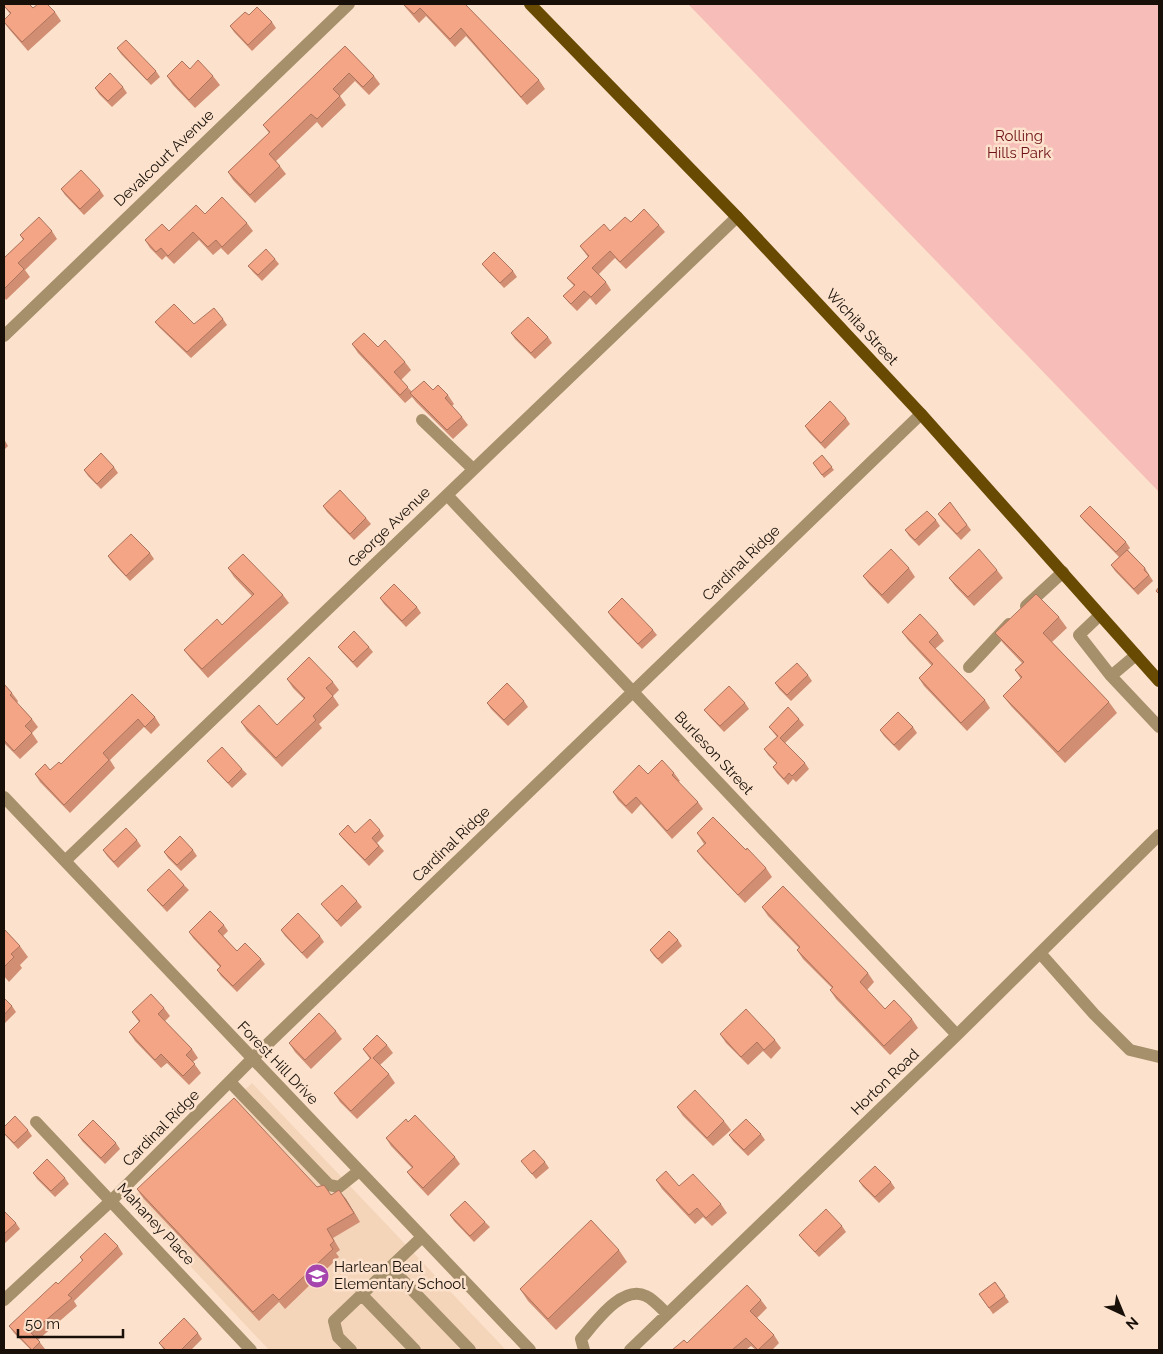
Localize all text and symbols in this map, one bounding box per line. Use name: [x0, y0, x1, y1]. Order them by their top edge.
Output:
street label: Devalcourt Avenue: [110, 106, 218, 210]
park label: Rolling Hills Park: [987, 127, 1051, 162]
street label: Wichita Street: [822, 285, 902, 369]
street label: George Avenue: [344, 483, 434, 571]
street label: Cardinal Ridge: [698, 521, 784, 605]
street label: Burleson Street: [671, 708, 757, 798]
street label: Cardinal Ridge: [408, 802, 494, 886]
street label: Forest Hill Drive: [234, 1018, 322, 1109]
street label: Horton Road: [847, 1045, 923, 1119]
street label: Cardinal Ridge: [119, 1086, 203, 1170]
street label: Mahaney Place: [113, 1179, 199, 1269]
place label: Harlean Beal Elementary School: [334, 1258, 466, 1293]
school or university icon: Harlean Beal Elementary School: [304, 1263, 330, 1289]
north arrow: [1098, 1289, 1148, 1339]
scale bar: [18, 1306, 122, 1338]
text: N: [1123, 1314, 1141, 1333]
text: 50 m: [25, 1315, 60, 1333]

